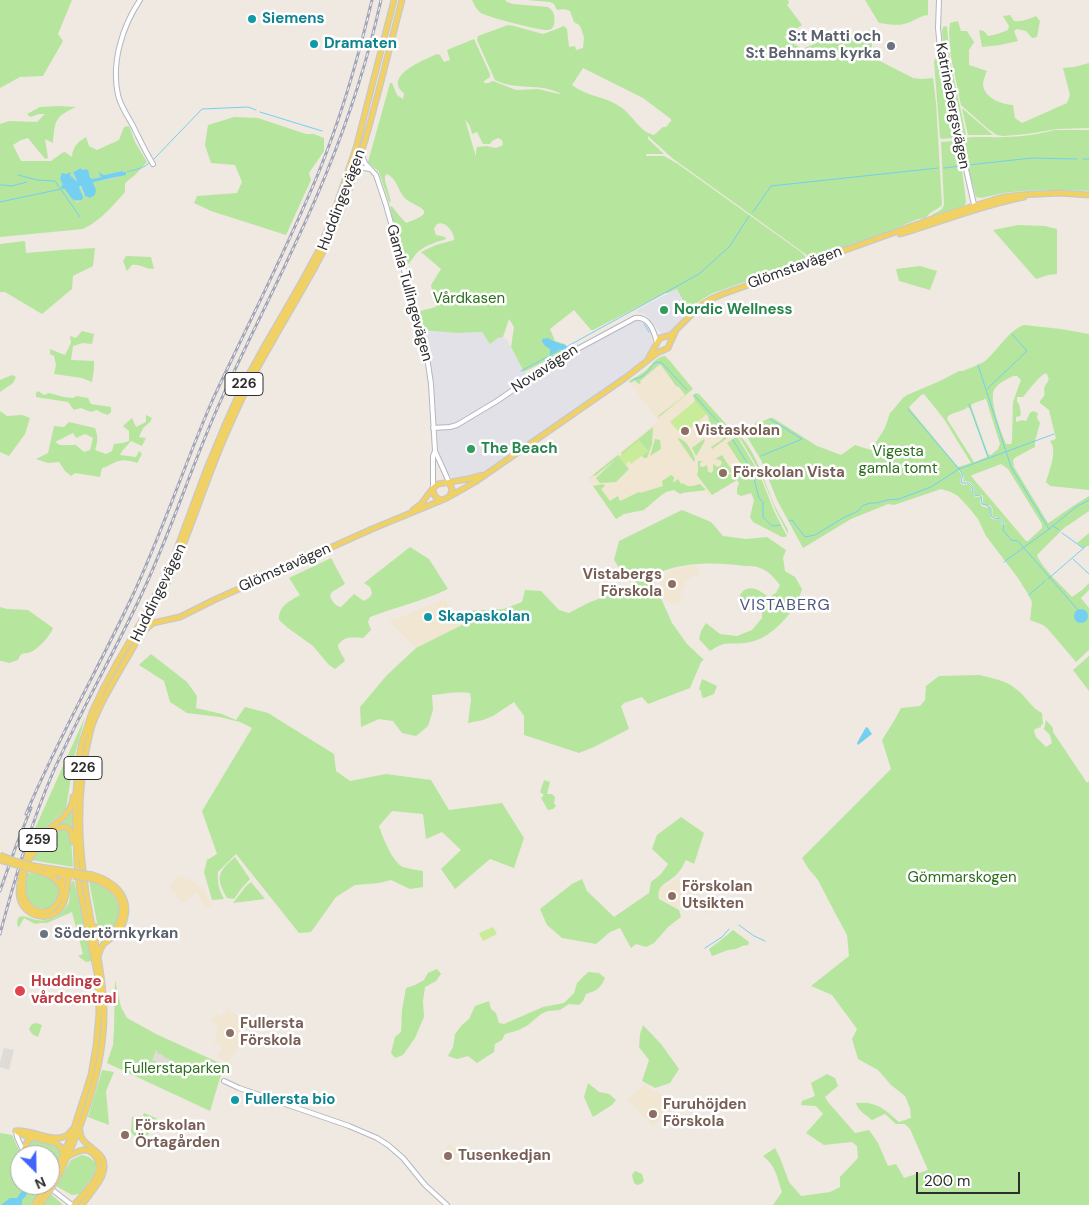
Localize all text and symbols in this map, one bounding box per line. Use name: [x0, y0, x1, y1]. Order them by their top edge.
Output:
place label: Siemens: [262, 10, 325, 28]
marker: Siemens: [246, 13, 258, 25]
place label: S:t Matti och S:t Behnams kyrka: [746, 28, 881, 63]
place label: Dramaten: [324, 35, 397, 53]
marker: Dramaten: [308, 38, 320, 50]
marker: S:t Matti och S:t Behnams kyrka: [885, 40, 897, 52]
street label: Katrinebergsvägen: [931, 41, 973, 171]
street label: Huddingevägen: [314, 147, 370, 253]
street label: Gamla Tullingevägen: [382, 223, 436, 363]
street label: Glömstavägen: [745, 243, 845, 293]
park label: Vårdkasen: [433, 290, 505, 308]
place label: Nordic Wellness: [674, 301, 792, 319]
marker: Nordic Wellness: [658, 304, 670, 316]
street label: Novavägen: [509, 341, 581, 397]
road number: 226: [225, 372, 263, 396]
place label: Vistaskolan: [695, 422, 780, 440]
marker: Vistaskolan: [679, 425, 691, 437]
place label: The Beach: [481, 440, 558, 458]
marker: The Beach: [465, 443, 477, 455]
park label: Vigesta gamla tomt: [858, 443, 938, 478]
place label: Förskolan Vista: [733, 464, 845, 482]
marker: Förskolan Vista: [717, 467, 729, 479]
street label: Glömstavägen: [236, 540, 334, 596]
street label: Huddingevägen: [127, 541, 191, 645]
place label: Vistabergs Förskola: [583, 566, 662, 601]
marker: Vistabergs Förskola: [666, 578, 678, 590]
district label: VISTABERG: [738, 596, 832, 616]
place label: Skapaskolan: [438, 608, 530, 626]
marker: Skapaskolan: [422, 611, 434, 623]
road number: 226: [64, 756, 102, 780]
road number: 259: [19, 828, 57, 852]
park label: Gömmarskogen: [907, 869, 1017, 887]
place label: Förskolan Utsikten: [682, 878, 752, 913]
marker: Förskolan Utsikten: [666, 890, 678, 902]
place label: Södertörnkyrkan: [54, 925, 178, 943]
marker: Södertörnkyrkan: [38, 928, 50, 940]
place label: Huddinge vårdcentral: [31, 973, 116, 1008]
marker: Huddinge vårdcentral: [13, 984, 27, 998]
place label: Fullersta Förskola: [240, 1015, 304, 1050]
marker: Fullersta Förskola: [224, 1027, 236, 1039]
park label: Fullerstaparken: [124, 1060, 230, 1078]
place label: Fullersta bio: [245, 1091, 335, 1109]
marker: Fullersta bio: [229, 1094, 241, 1106]
place label: Furuhöjden Förskola: [663, 1096, 747, 1131]
marker: Furuhöjden Förskola: [647, 1108, 659, 1120]
place label: Förskolan Örtagården: [135, 1117, 220, 1152]
marker: Förskolan Örtagården: [119, 1129, 131, 1141]
north arrow: [10, 1145, 60, 1195]
place label: Tusenkedjan: [458, 1147, 551, 1165]
marker: Tusenkedjan: [442, 1150, 454, 1162]
scale bar: [919, 1162, 1023, 1194]
text: 200 m: [924, 1171, 970, 1191]
text: N: [32, 1173, 49, 1193]

